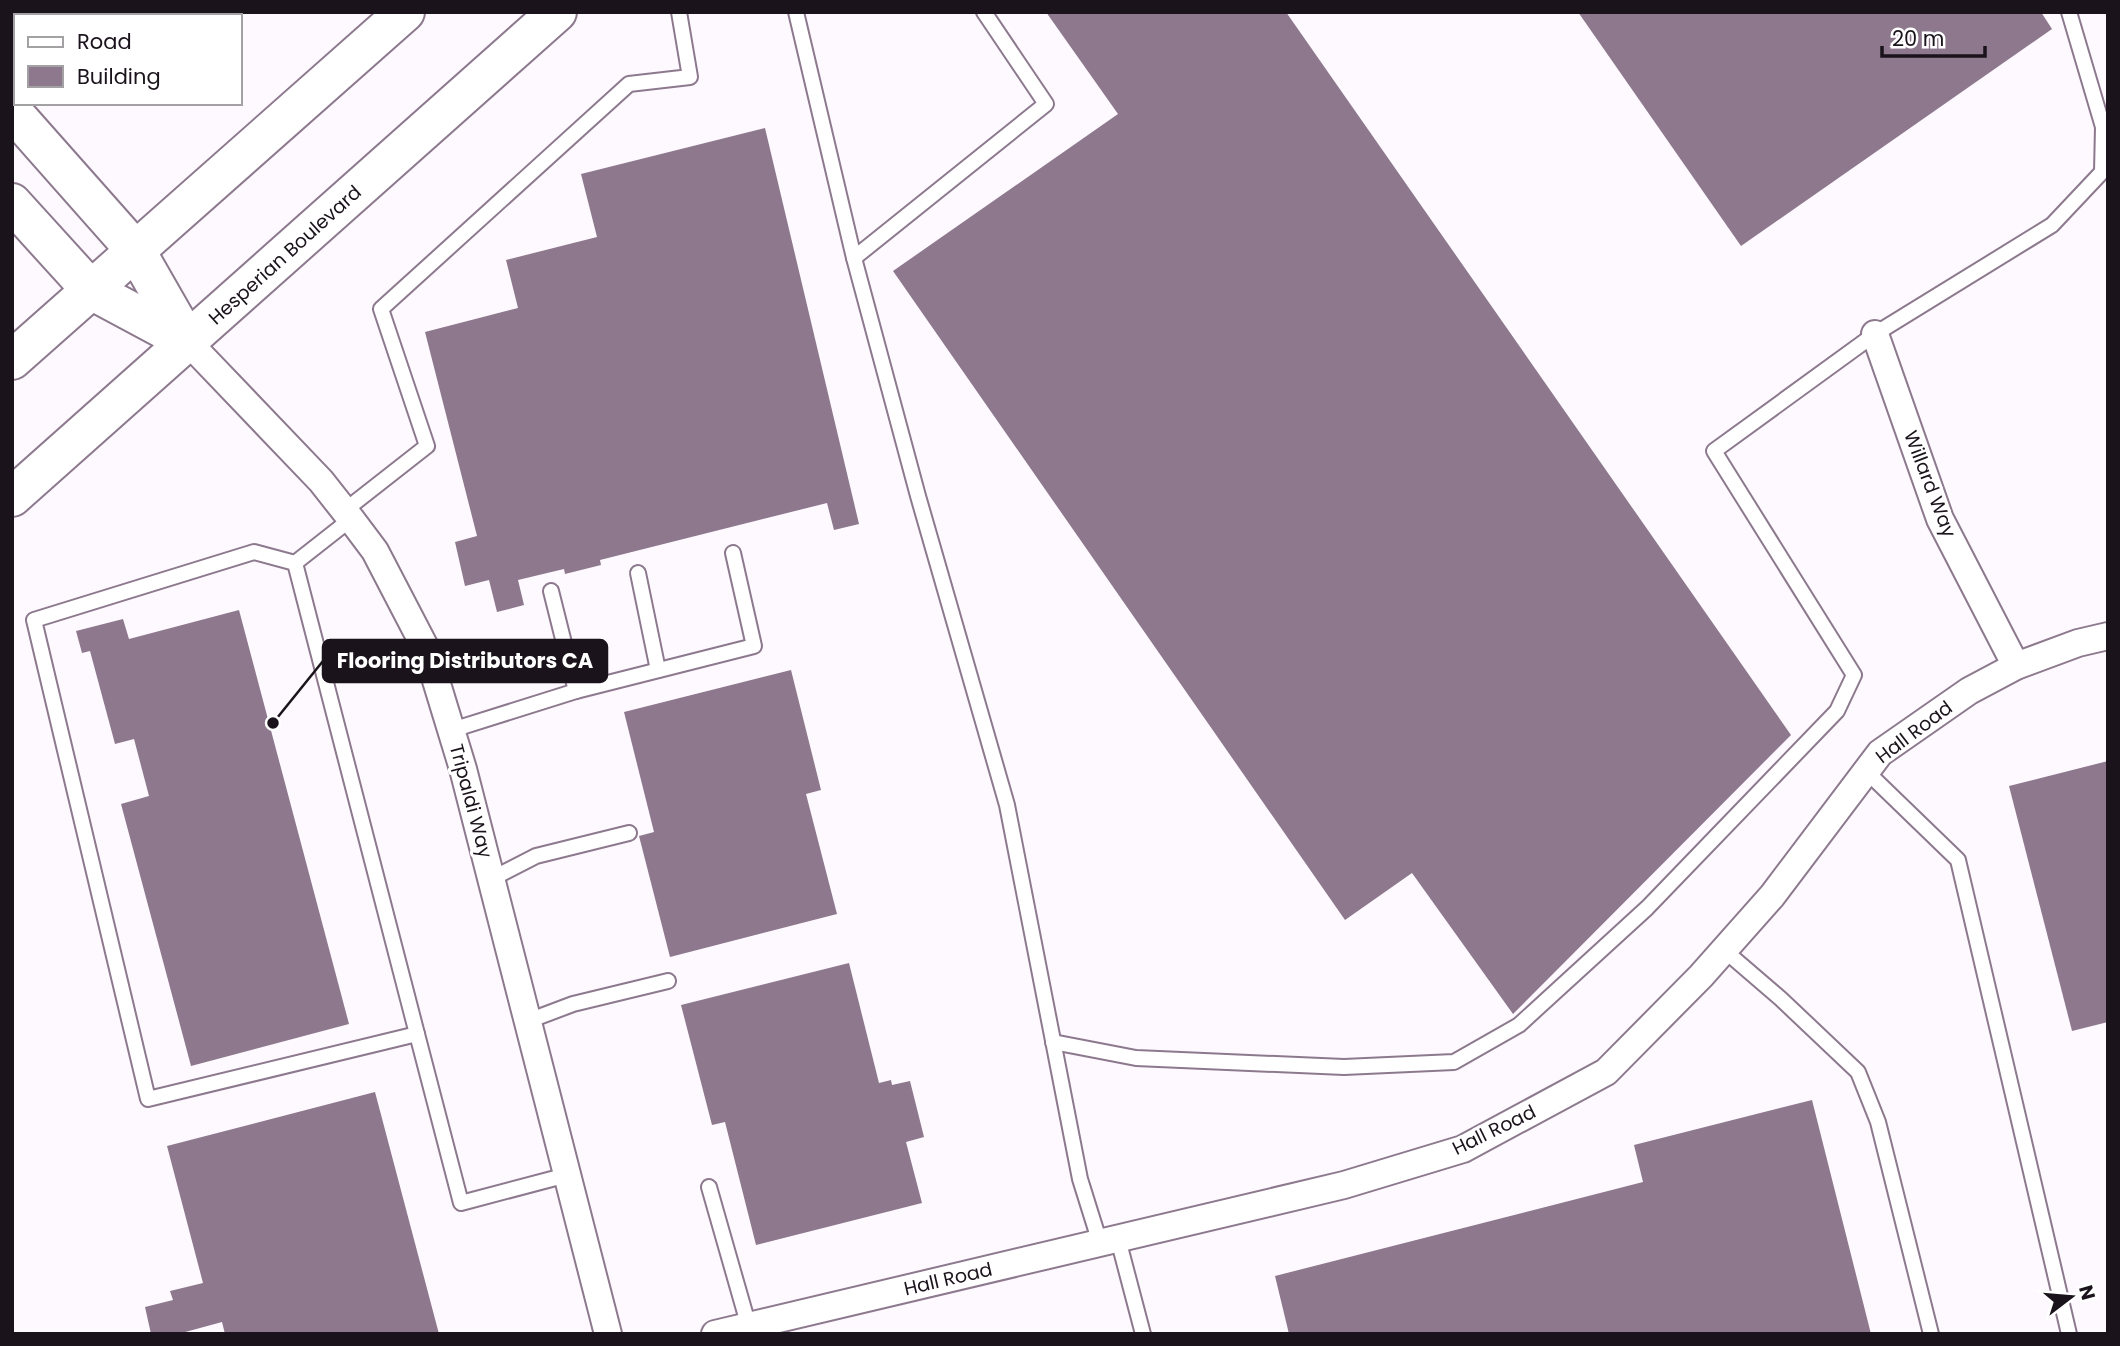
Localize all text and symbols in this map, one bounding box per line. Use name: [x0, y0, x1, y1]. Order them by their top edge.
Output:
legend: [14, 14, 242, 105]
scale bar: [1882, 14, 1985, 58]
text: 20 m: [1892, 24, 1945, 53]
text: Road: [77, 27, 132, 56]
text: Building: [77, 62, 161, 91]
street label: Hesperian Boulevard: [203, 179, 367, 331]
street label: Willard Way: [1897, 427, 1963, 542]
callout: Flooring Distributors CA: [323, 640, 607, 682]
text: Flooring Distributors CA: [337, 646, 594, 675]
street label: Hall Road: [1870, 694, 1958, 770]
street label: Tripaldi Way: [443, 741, 499, 861]
street label: Hall Road: [1448, 1098, 1540, 1162]
street label: Hall Road: [901, 1256, 995, 1302]
north arrow: [2036, 1262, 2106, 1332]
text: N: [2072, 1282, 2102, 1303]

